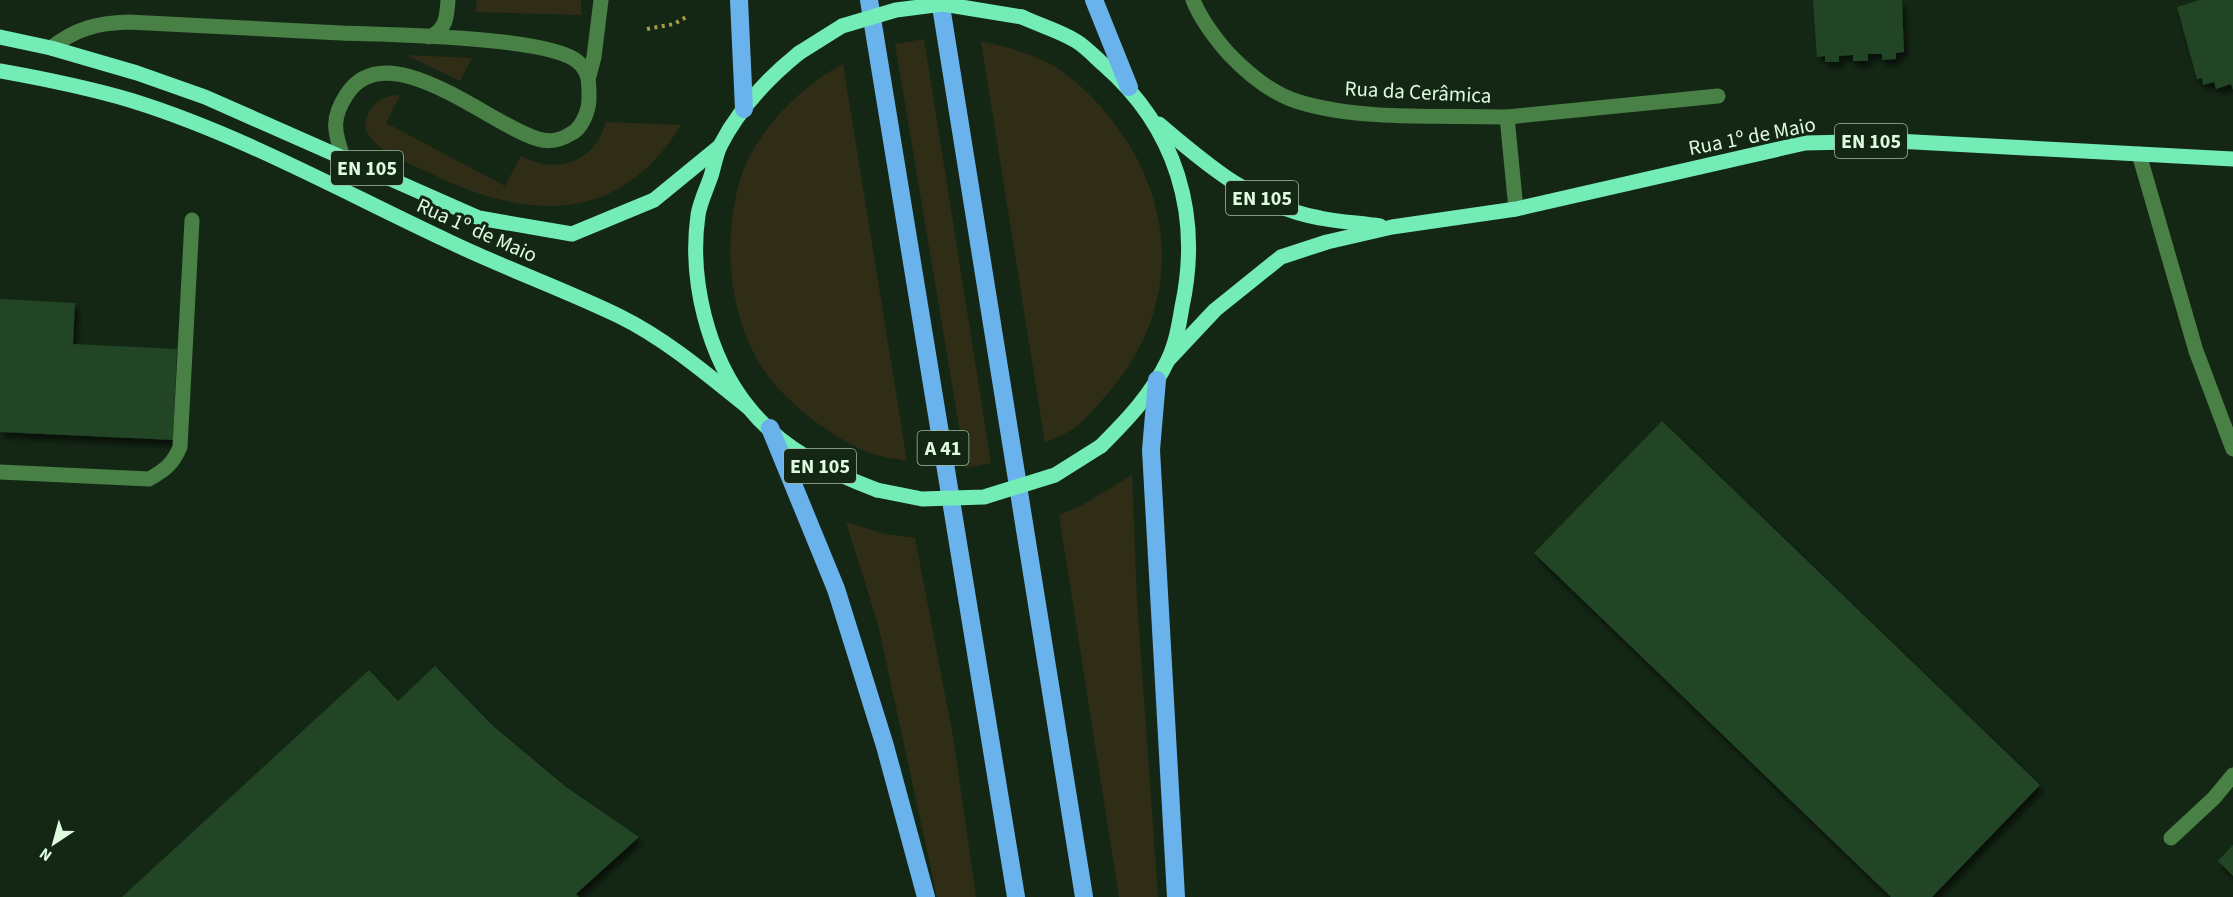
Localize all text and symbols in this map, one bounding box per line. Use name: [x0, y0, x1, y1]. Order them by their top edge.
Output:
street label: Rua da Cerâmica: [1344, 73, 1492, 111]
street label: Rua 1º de Maio: [1686, 109, 1818, 163]
road number: EN 105: [1835, 124, 1907, 158]
road number: EN 105: [331, 151, 403, 185]
road number: EN 105: [1226, 181, 1298, 215]
street label: Rua 1º de Maio: [412, 190, 542, 270]
road number: A 41: [918, 431, 968, 465]
road number: EN 105: [784, 449, 856, 483]
north arrow: [24, 813, 84, 873]
text: N: [35, 842, 57, 866]

